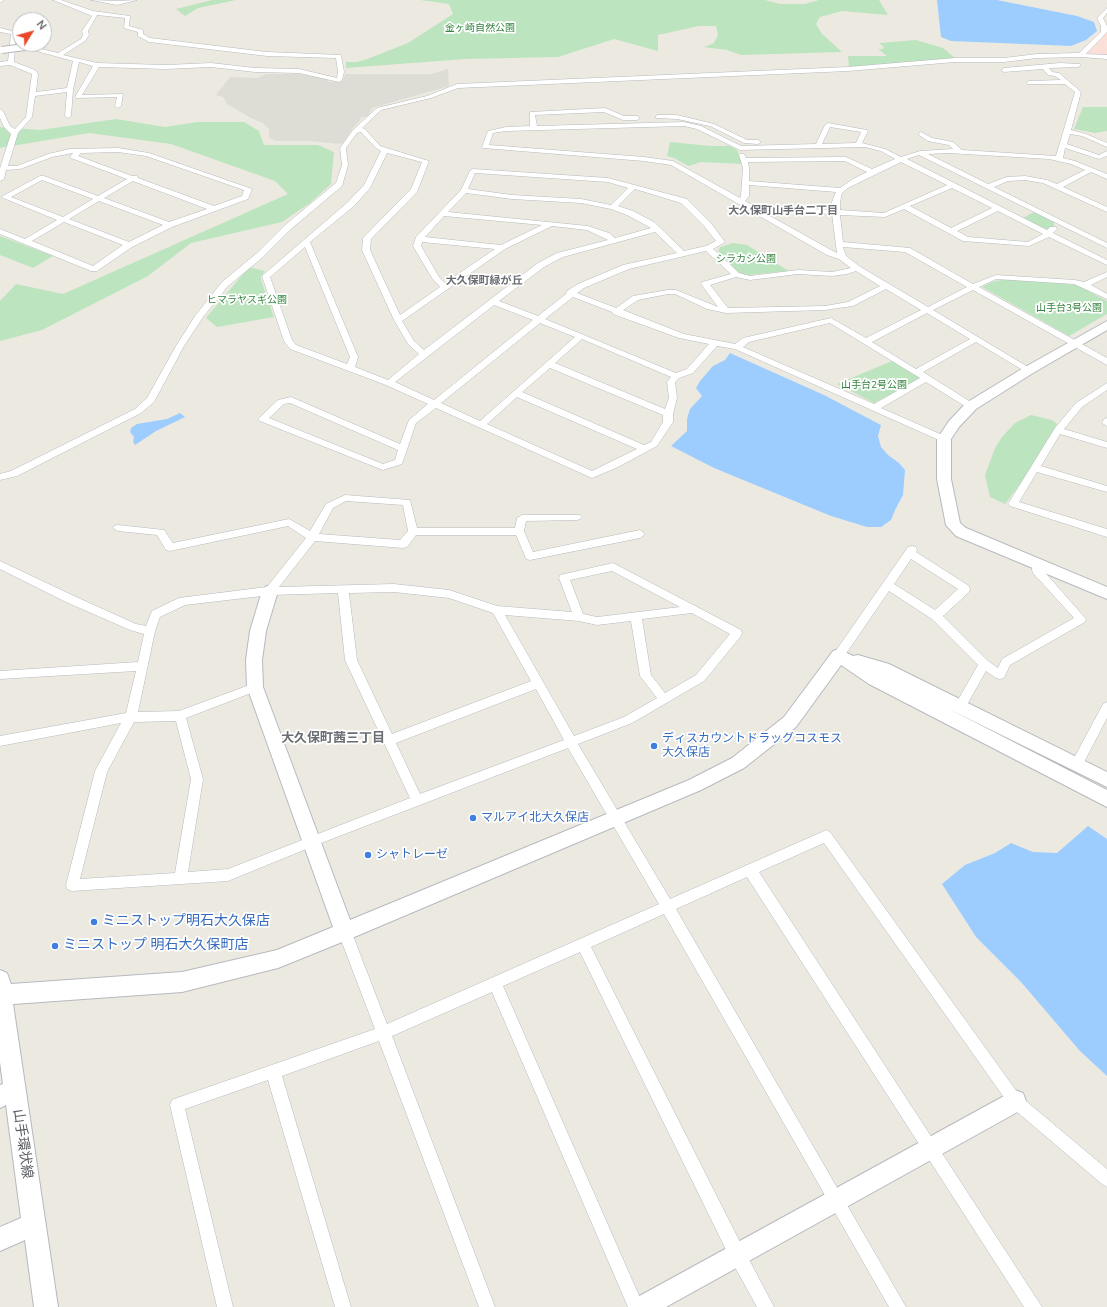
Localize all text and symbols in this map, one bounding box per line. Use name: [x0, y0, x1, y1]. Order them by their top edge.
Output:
north arrow: [12, 12, 52, 52]
text: N: [33, 17, 50, 33]
park label: 金ヶ崎自然公園: [445, 23, 515, 35]
district label: 大久保町山手台二丁目: [728, 204, 838, 218]
park label: シラカシ公園: [716, 254, 776, 266]
district label: 大久保町緑が丘: [446, 274, 522, 288]
park label: ヒマラヤスギ公園: [207, 295, 287, 307]
park label: 山手台3号公園: [1036, 303, 1102, 315]
park label: 山手台2号公園: [841, 380, 907, 392]
district label: 大久保町茜三丁目: [281, 731, 385, 747]
place label: ディスカウントドラッグコスモス 大久保店: [662, 732, 842, 760]
marker: ディスカウントドラッグコスモス 大久保店: [649, 741, 659, 751]
place label: マルアイ北大久保店: [481, 811, 589, 825]
marker: マルアイ北大久保店: [468, 813, 478, 823]
place label: シャトレーゼ: [376, 848, 448, 862]
marker: シャトレーゼ: [363, 850, 373, 860]
place label: ミニストップ明石大久保店: [102, 914, 270, 930]
marker: ミニストップ明石大久保店: [89, 917, 99, 927]
place label: ミニストップ 明石大久保町店: [63, 938, 249, 954]
marker: ミニストップ 明石大久保町店: [50, 941, 60, 951]
street label: 山手環状線: [9, 1108, 35, 1180]

